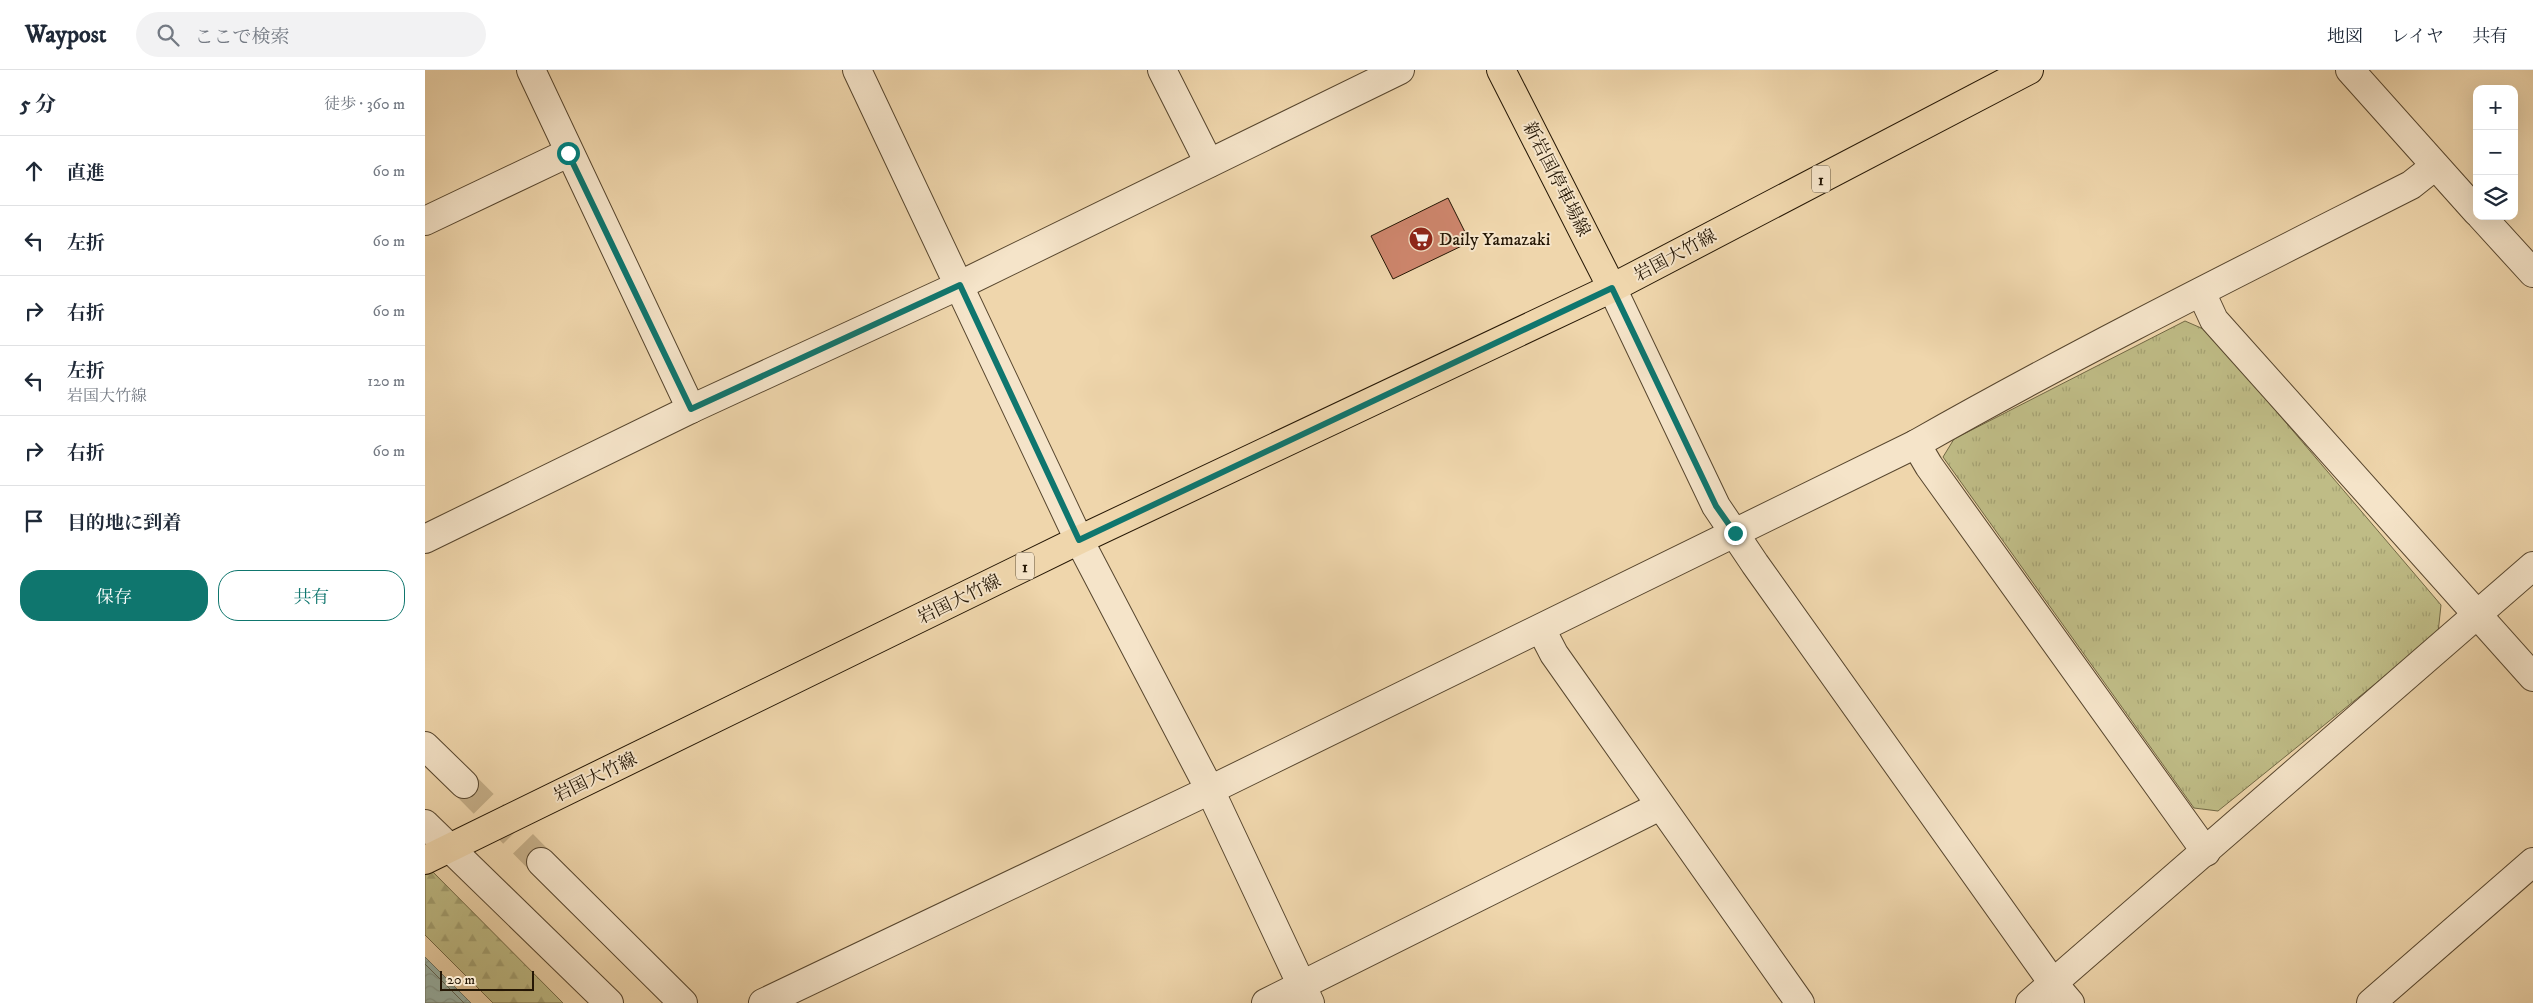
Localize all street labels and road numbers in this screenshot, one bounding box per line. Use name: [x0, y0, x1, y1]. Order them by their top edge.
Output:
street label: 新岩国停車場線: [1518, 118, 1595, 241]
road number: 1: [1812, 166, 1830, 192]
street label: 岩国大竹線: [1631, 225, 1720, 287]
road number: 1: [1016, 552, 1034, 580]
street label: 岩国大竹線: [914, 570, 1005, 630]
street label: 岩国大竹線: [550, 748, 641, 808]

